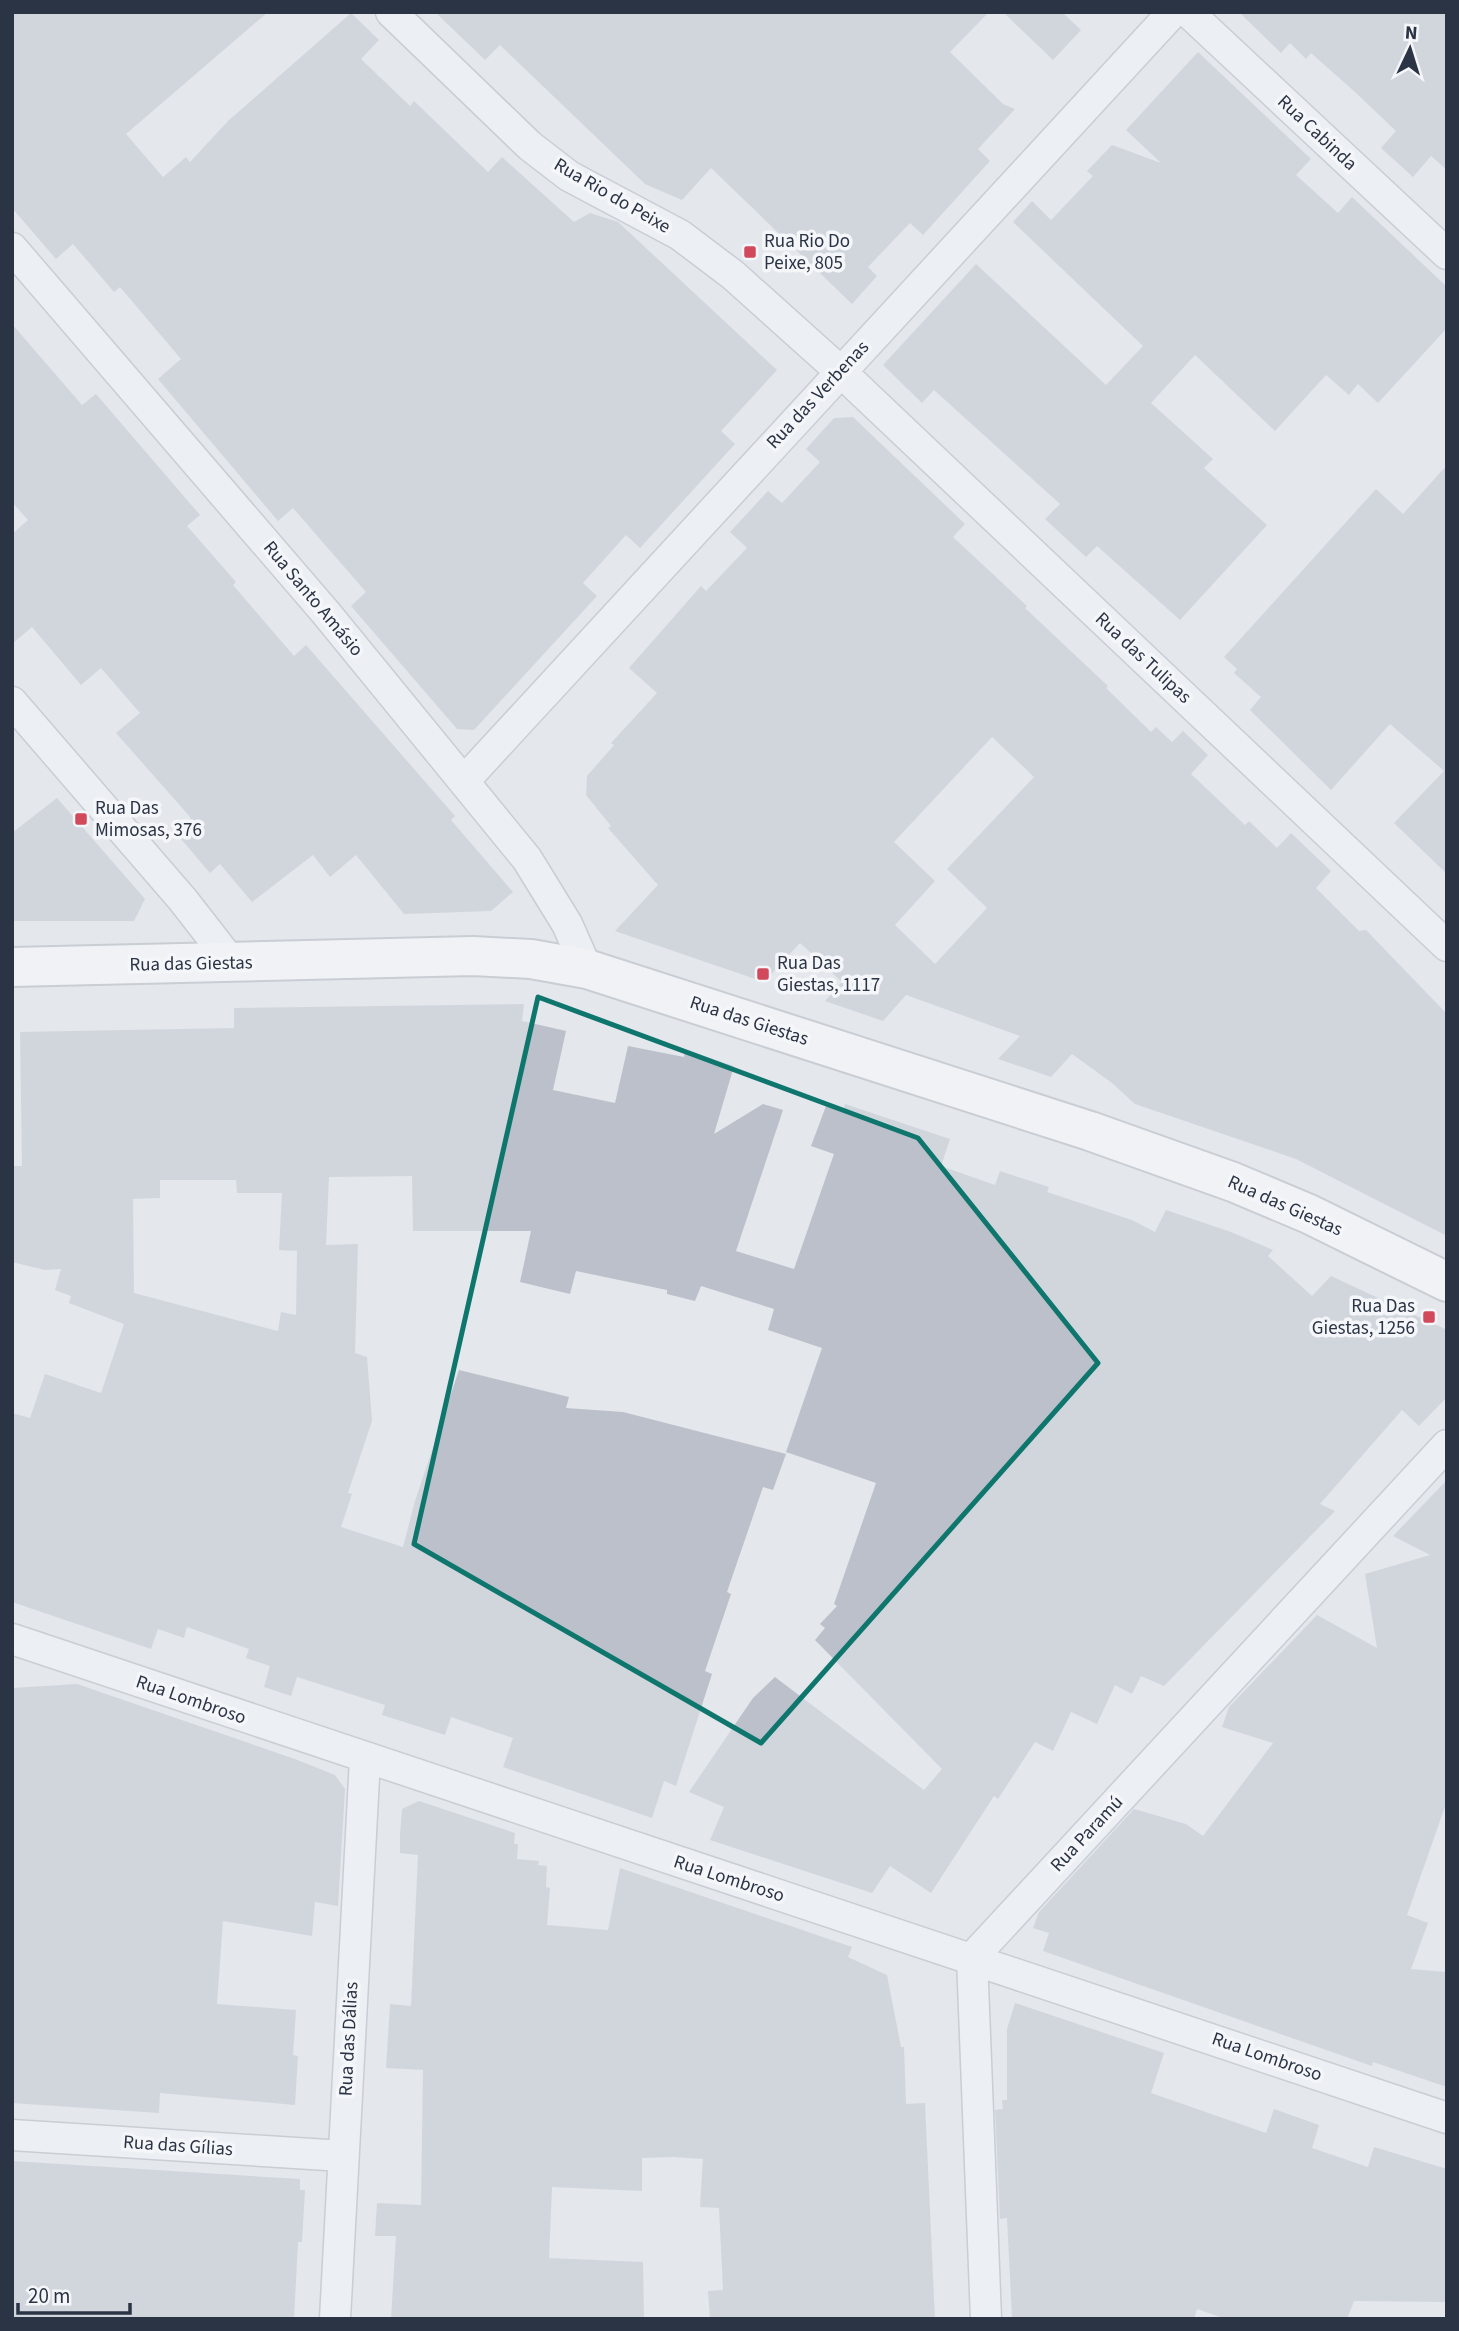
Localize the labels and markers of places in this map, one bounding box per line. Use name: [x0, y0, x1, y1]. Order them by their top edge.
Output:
place label: Rua Rio Do Peixe, 805: [764, 228, 850, 277]
marker: Rua Rio Do Peixe, 805: [742, 244, 758, 260]
place label: Rua Das Mimosas, 376: [95, 795, 202, 844]
marker: Rua Das Mimosas, 376: [73, 811, 89, 827]
place label: Rua Das Giestas, 1117: [777, 950, 880, 999]
marker: Rua Das Giestas, 1117: [755, 966, 771, 982]
place label: Rua Das Giestas, 1256: [1312, 1293, 1415, 1342]
marker: Rua Das Giestas, 1256: [1421, 1309, 1437, 1325]

